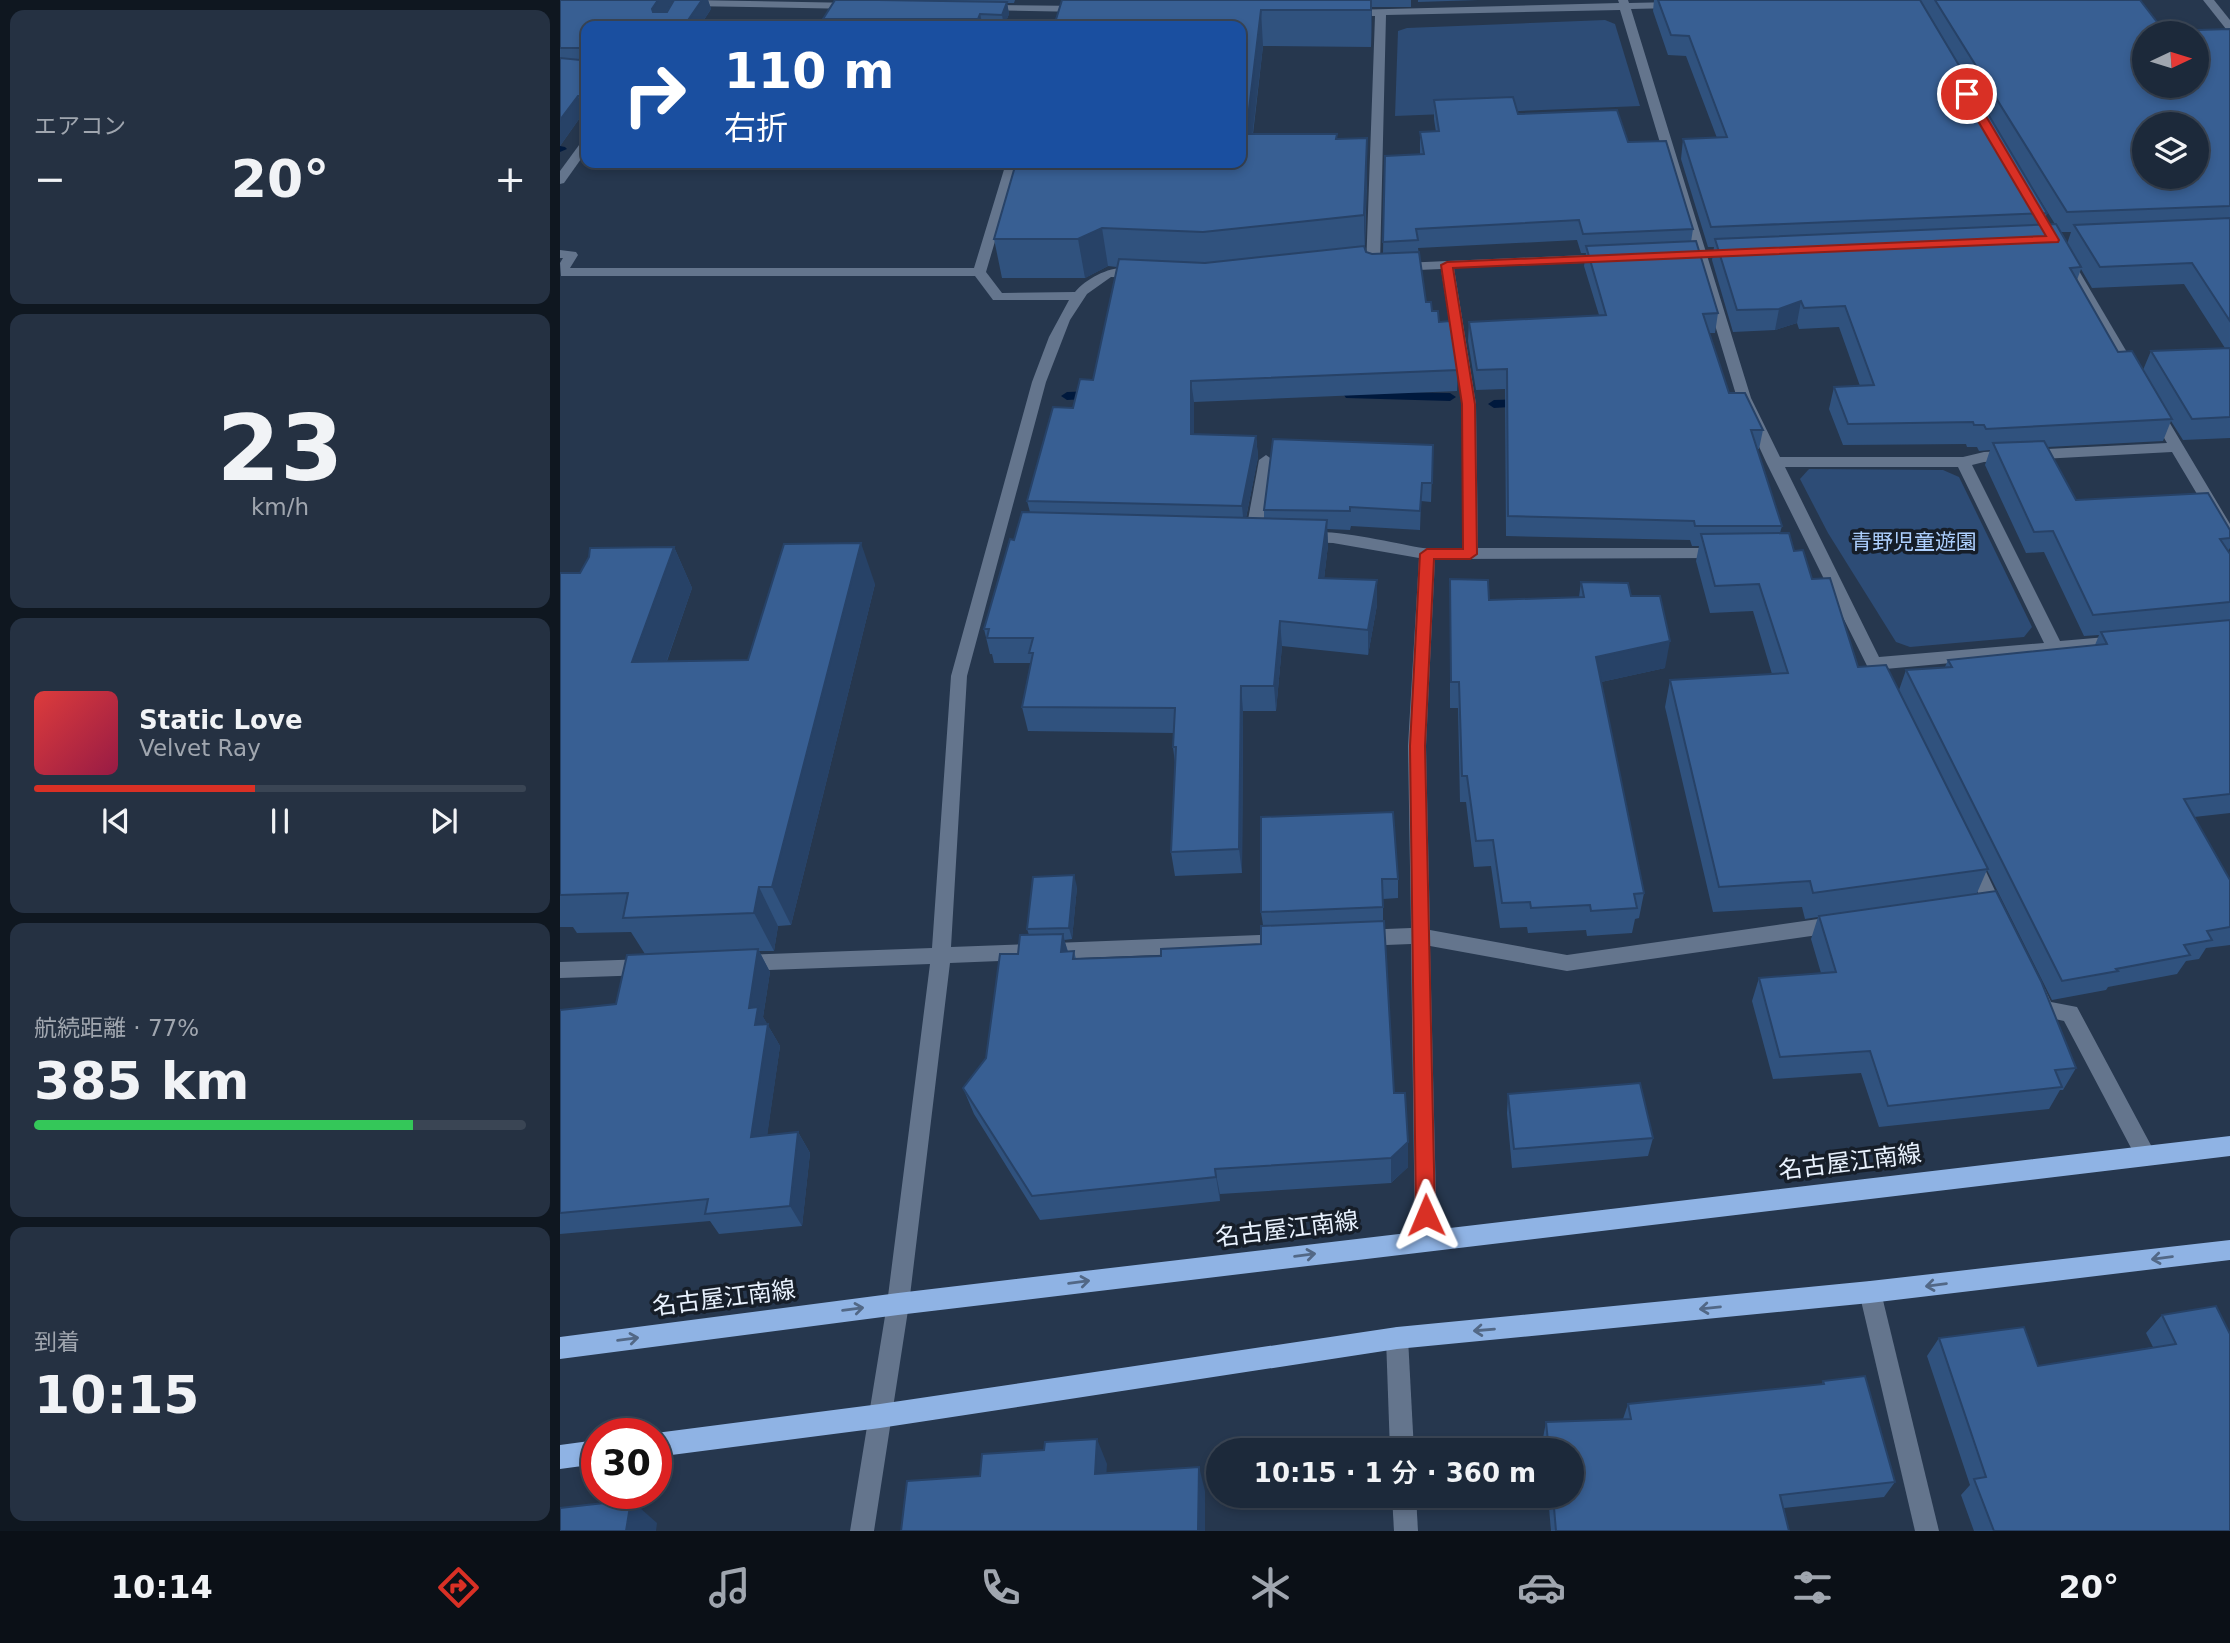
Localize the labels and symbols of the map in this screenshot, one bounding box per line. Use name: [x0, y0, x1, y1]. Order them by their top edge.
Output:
north arrow: [2132, 21, 2208, 98]
pin: [1937, 64, 1997, 124]
park label: 青野児童遊園: [1851, 530, 1977, 554]
street label: 名古屋江南線: [1777, 1139, 1923, 1185]
position arrow: [1389, 1178, 1463, 1252]
street label: 名古屋江南線: [1214, 1206, 1360, 1252]
one-way arrow: [1293, 1249, 1316, 1262]
one-way arrow: [2151, 1252, 2174, 1265]
street label: 名古屋江南線: [651, 1275, 797, 1321]
one-way arrow: [1067, 1276, 1090, 1289]
one-way arrow: [1925, 1278, 1948, 1291]
one-way arrow: [1699, 1302, 1722, 1315]
one-way arrow: [841, 1303, 864, 1316]
one-way arrow: [1473, 1324, 1495, 1337]
one-way arrow: [616, 1333, 639, 1346]
speed limit sign: 30: [581, 1418, 672, 1509]

